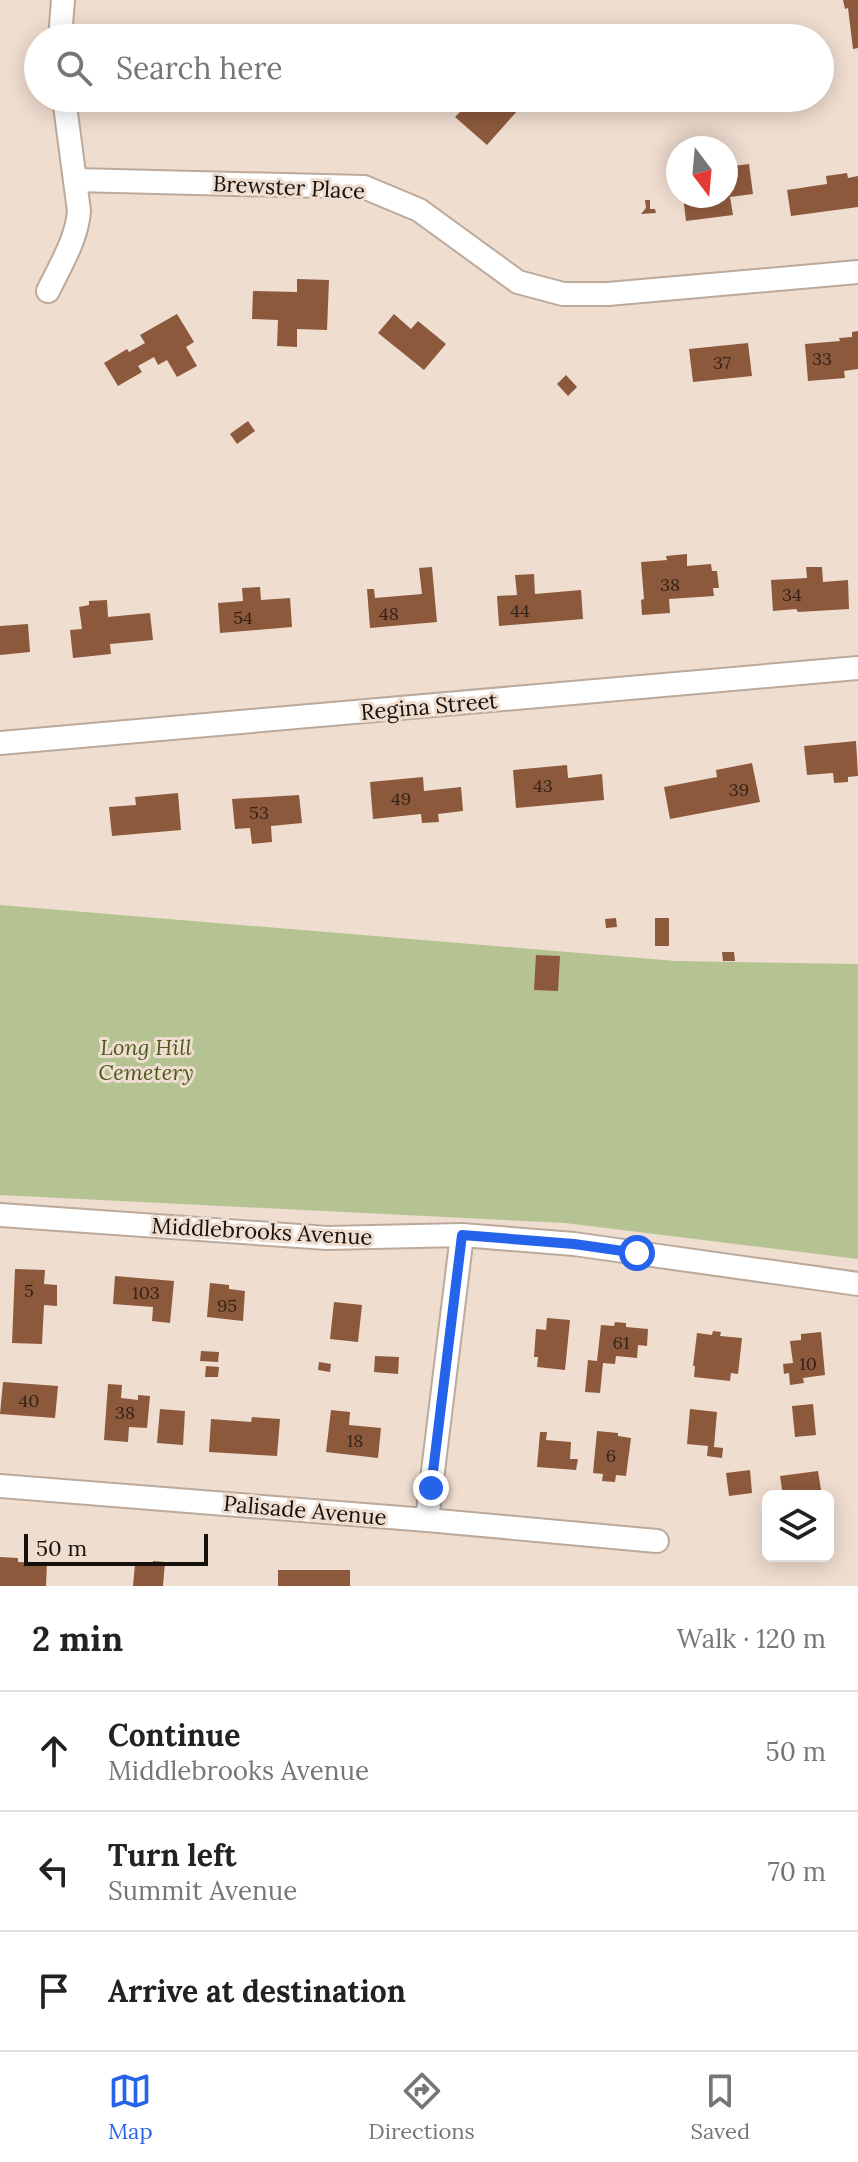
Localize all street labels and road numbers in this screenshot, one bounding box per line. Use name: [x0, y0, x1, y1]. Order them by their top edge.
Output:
street label: Brewster Place: [212, 169, 366, 205]
street label: Regina Street: [359, 686, 499, 726]
street label: Middlebrooks Avenue: [151, 1211, 373, 1251]
street label: Palisade Avenue: [222, 1489, 388, 1531]

